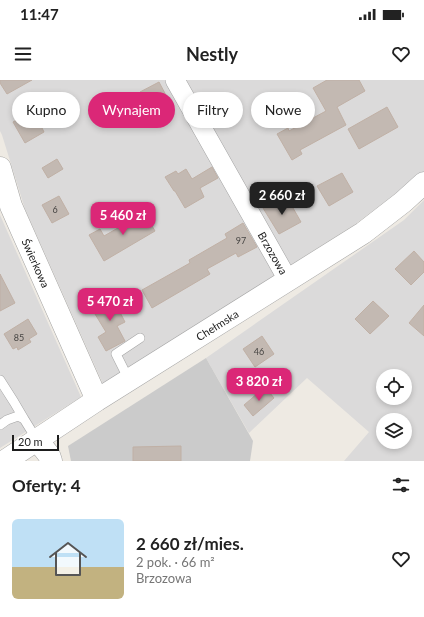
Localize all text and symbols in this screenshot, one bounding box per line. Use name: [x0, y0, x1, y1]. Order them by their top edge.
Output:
text: 11:47: [20, 5, 59, 23]
icon: menu: [12, 43, 34, 65]
text: Nestly: [186, 43, 238, 65]
icon: heart: [390, 43, 412, 65]
chip: Kupno: [12, 92, 80, 128]
chip: Wynajem: [88, 92, 175, 128]
chip: Filtry: [183, 92, 243, 128]
chip: Nowe: [251, 92, 315, 128]
pin: 2 660 zł: [241, 182, 323, 216]
text: 2 660 zł: [259, 187, 305, 203]
pin: 5 460 zł: [82, 202, 164, 236]
house number: 6: [52, 204, 58, 215]
text: 5 460 zł: [100, 207, 146, 223]
street label: Brzozowa: [256, 229, 290, 277]
house number: 97: [236, 235, 246, 246]
street label: Świerkowa: [19, 236, 53, 290]
pin: 5 470 zł: [69, 288, 151, 322]
text: 5 470 zł: [87, 293, 133, 309]
street label: Chełmska: [193, 307, 241, 343]
house number: 85: [14, 332, 24, 343]
house number: 46: [254, 346, 264, 357]
pin: 3 820 zł: [218, 368, 300, 402]
map controls: [376, 369, 412, 449]
button: locate: [376, 369, 412, 405]
text: 3 820 zł: [236, 373, 282, 389]
button: layers: [376, 413, 412, 449]
scale bar: [12, 433, 59, 452]
text: 20 m: [18, 435, 43, 448]
icon: filters: [390, 474, 412, 496]
text: Oferty: 4: [12, 475, 81, 496]
text: 2 660 zł/mies.: [136, 533, 244, 554]
icon: home: [44, 535, 92, 583]
icon: heart: [390, 548, 412, 570]
text: 2 pok. · 66 m²: [136, 554, 215, 570]
text: Brzozowa: [136, 570, 192, 586]

